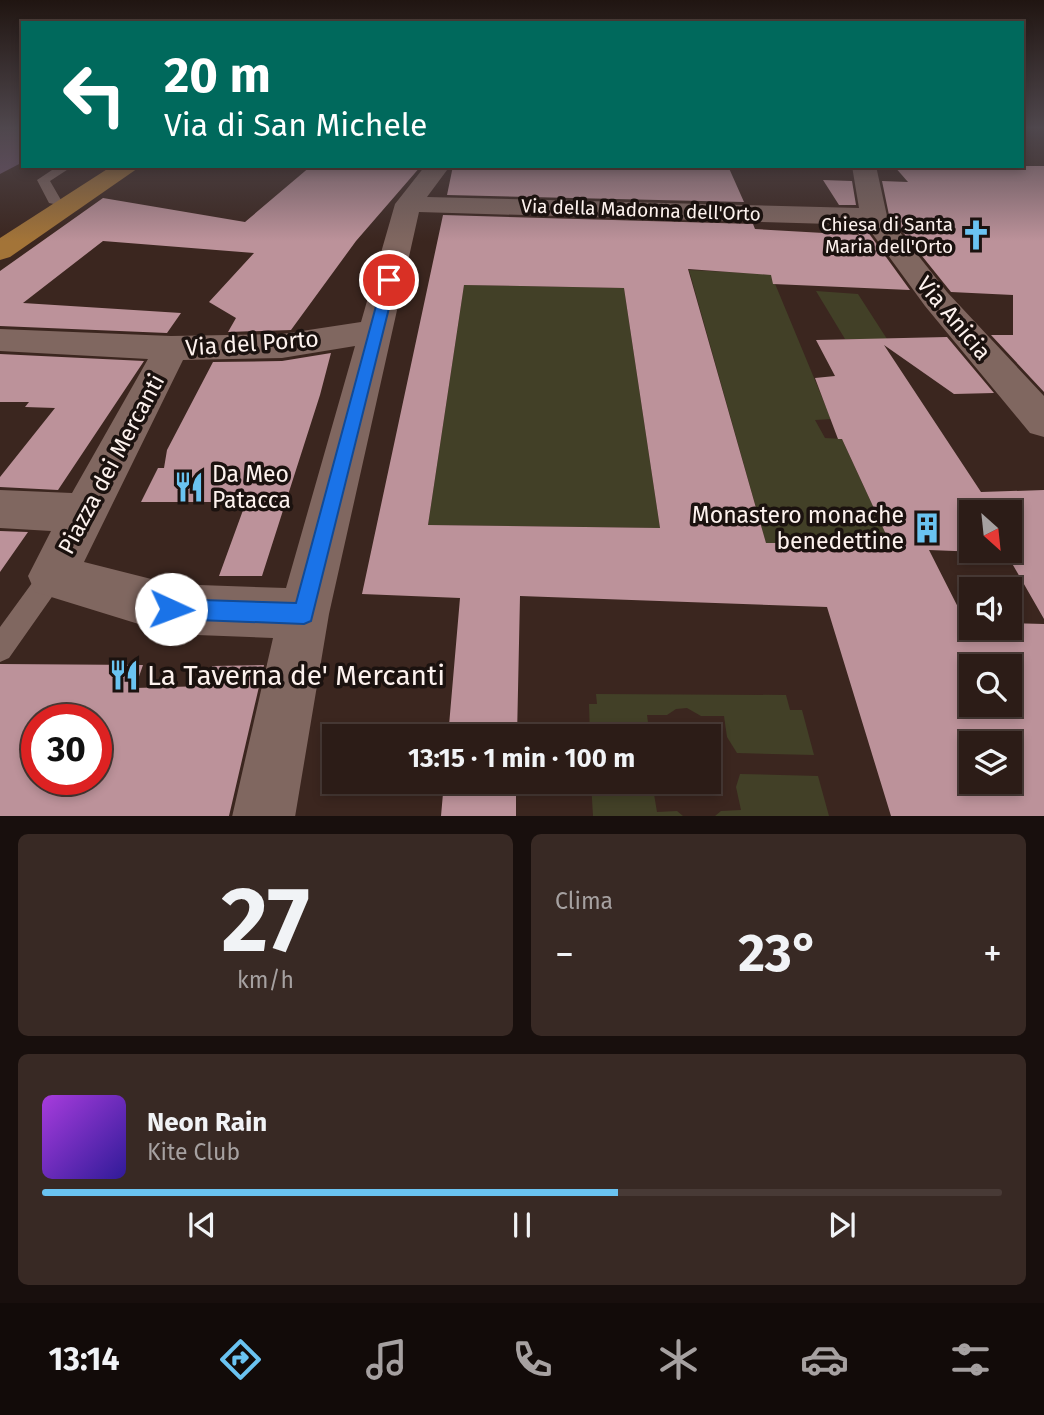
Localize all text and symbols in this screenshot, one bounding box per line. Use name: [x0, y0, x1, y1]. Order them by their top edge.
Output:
text: 20 m: [164, 46, 271, 105]
icon: left: [49, 49, 140, 140]
text: Via di San Michele: [164, 106, 428, 144]
street label: Via della Madonna dell'Orto: [521, 194, 761, 226]
place label: Chiesa di Santa Maria dell'Orto: [821, 213, 953, 258]
church icon: Chiesa di Santa Maria dell'Orto: [959, 218, 993, 252]
pin: [359, 250, 419, 310]
icon: arrive: [370, 261, 408, 299]
street label: Via Anicia: [911, 270, 997, 366]
street label: Via del Porto: [184, 324, 320, 362]
street label: Piazza dei Mercanti: [52, 369, 170, 559]
place label: Da Meo Patacca: [212, 460, 291, 514]
restaurant icon: Da Meo Patacca: [172, 470, 206, 504]
north arrow: [959, 500, 1022, 564]
map controls: [959, 500, 1022, 794]
place label: Monastero monache benedettine: [692, 501, 904, 555]
building icon: Monastero monache benedettine: [910, 511, 944, 545]
position arrow: [134, 572, 208, 646]
button: sound: [959, 577, 1022, 640]
button: search: [959, 654, 1022, 717]
restaurant icon: La Taverna de' Mercanti: [107, 658, 141, 692]
place label: La Taverna de' Mercanti: [147, 659, 445, 692]
speed limit sign: 30: [21, 704, 112, 795]
button: layers: [959, 731, 1022, 794]
text: 13:15 · 1 min · 100 m: [408, 743, 635, 774]
text: 27: [221, 866, 310, 975]
text: Clima: [555, 887, 613, 915]
text: 23°: [738, 922, 819, 985]
text: −: [555, 931, 574, 977]
text: +: [983, 931, 1002, 977]
text: km/h: [237, 966, 294, 994]
text: Neon Rain: [147, 1107, 267, 1138]
text: Kite Club: [147, 1138, 240, 1166]
icon: previous: [183, 1206, 221, 1244]
icon: pause: [503, 1206, 541, 1244]
icon: next: [823, 1206, 861, 1244]
icon: directions: [216, 1335, 265, 1384]
icon: music: [362, 1335, 411, 1384]
icon: phone: [508, 1335, 557, 1384]
icon: climate: [654, 1335, 703, 1384]
icon: car: [800, 1335, 849, 1384]
icon: filters: [946, 1335, 995, 1384]
text: 13:14: [48, 1340, 120, 1378]

